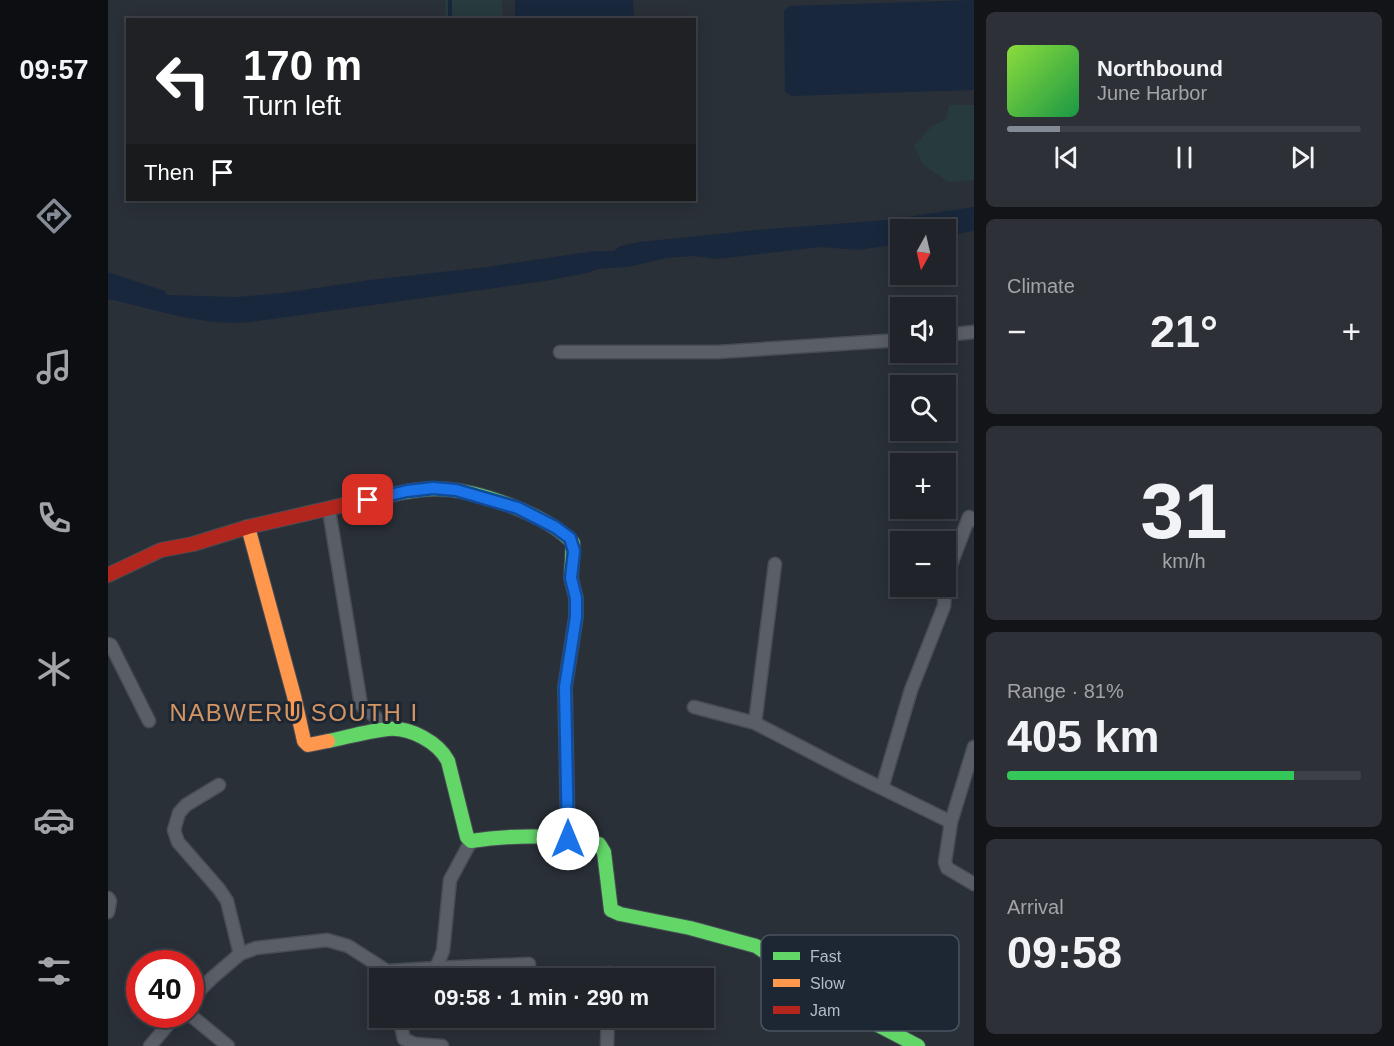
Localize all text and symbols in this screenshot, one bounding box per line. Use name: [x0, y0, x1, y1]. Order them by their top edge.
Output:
icon: left: [144, 42, 222, 120]
text: 170 m: [243, 42, 362, 89]
text: 09:57: [19, 55, 89, 85]
text: Northbound: [1097, 56, 1223, 81]
text: June Harbor: [1097, 82, 1207, 104]
text: Turn left: [243, 91, 341, 121]
icon: previous: [1050, 141, 1083, 174]
icon: pause: [1168, 141, 1201, 174]
icon: next: [1286, 141, 1319, 174]
icon: arrive: [206, 156, 239, 189]
text: Then: [144, 160, 194, 185]
icon: directions: [33, 195, 75, 237]
north arrow: [890, 219, 956, 285]
map controls: [890, 219, 956, 597]
text: Climate: [1007, 275, 1075, 297]
button: sound: [890, 297, 956, 363]
text: 21°: [1150, 306, 1218, 357]
text: −: [1007, 313, 1026, 350]
text: +: [1342, 313, 1361, 350]
icon: music: [33, 346, 75, 388]
button: search: [890, 375, 956, 441]
button: +: [890, 453, 956, 519]
text: 31: [1141, 467, 1227, 555]
pin: [342, 474, 393, 525]
icon: arrive: [351, 483, 384, 516]
icon: phone: [33, 497, 75, 539]
button: −: [890, 531, 956, 597]
text: km/h: [1162, 550, 1206, 572]
icon: climate: [33, 648, 75, 690]
text: Range · 81%: [1007, 680, 1124, 702]
district label: NABWERU SOUTH I: [169, 699, 419, 726]
text: 405 km: [1007, 711, 1160, 762]
icon: car: [33, 799, 75, 841]
position arrow: [536, 807, 600, 871]
text: Arrival: [1007, 896, 1064, 918]
text: 09:58: [1007, 927, 1122, 978]
legend: [761, 935, 959, 1031]
text: Fast: [810, 948, 842, 965]
icon: filters: [33, 950, 75, 992]
speed limit sign: 40: [126, 950, 204, 1028]
text: Slow: [810, 975, 845, 992]
text: 09:58 · 1 min · 290 m: [434, 985, 649, 1010]
text: Jam: [810, 1002, 840, 1019]

